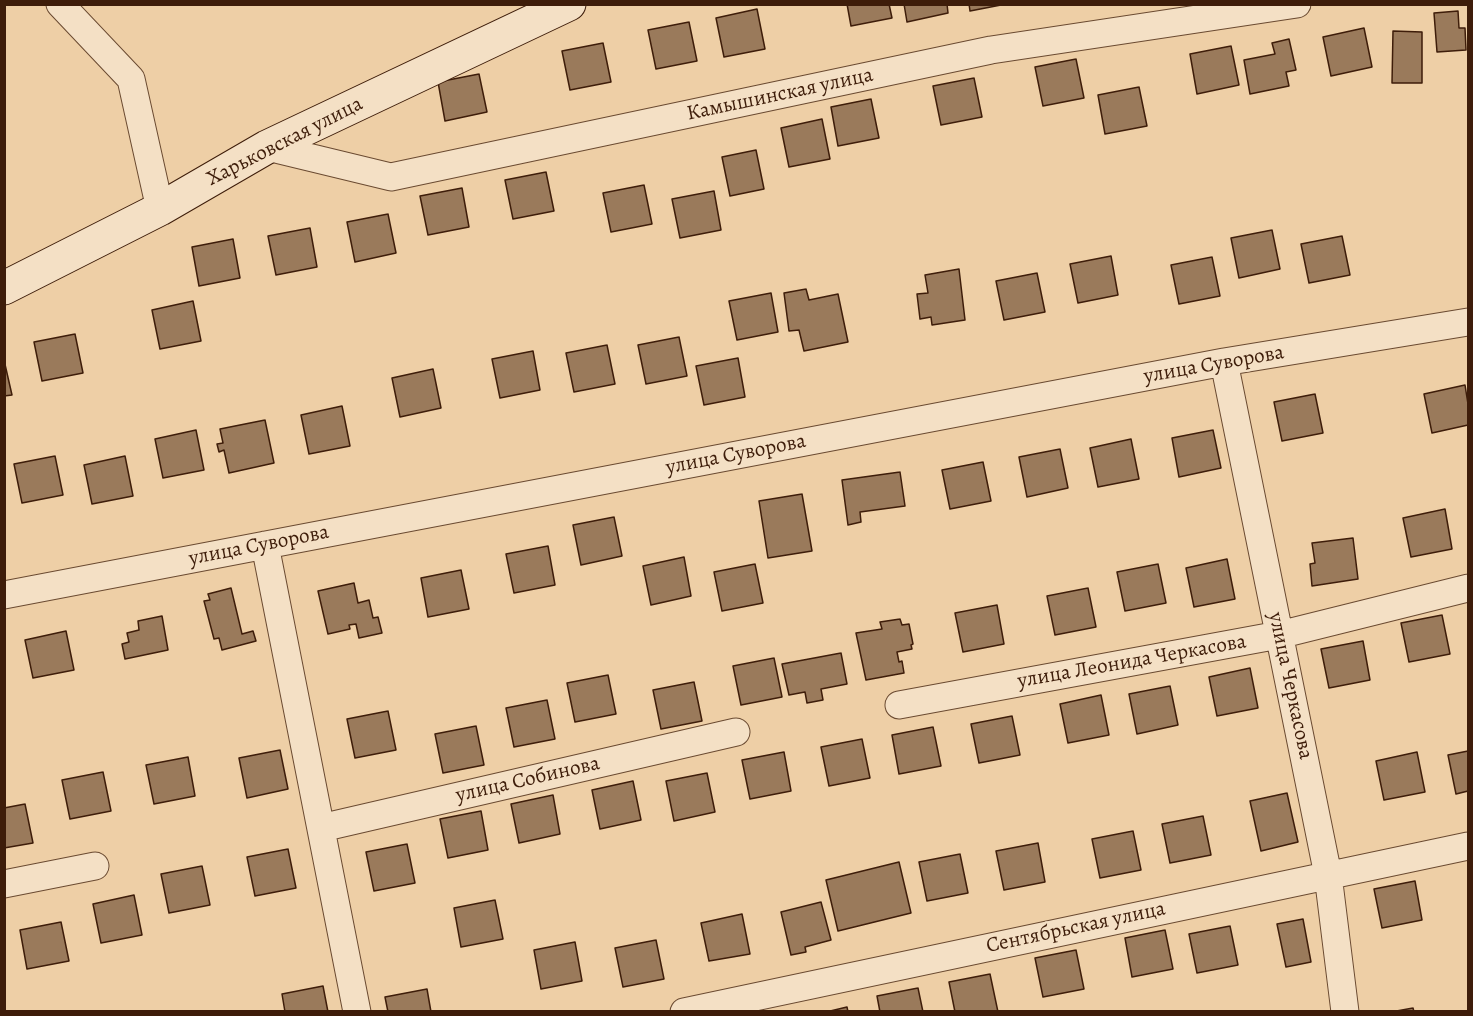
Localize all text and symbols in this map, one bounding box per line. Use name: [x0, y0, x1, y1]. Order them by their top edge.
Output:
street label: Камышинская улица: [685, 63, 875, 127]
street label: Харьковская улица: [203, 92, 367, 192]
street label: улица Суворова: [1142, 340, 1286, 390]
street label: улица Суворова: [664, 429, 808, 481]
street label: улица Суворова: [187, 520, 331, 572]
street label: улица Черкасова: [1262, 610, 1318, 762]
street label: улица Леонида Черкасова: [1016, 629, 1248, 695]
street label: улица Собинова: [454, 751, 602, 809]
street label: Сентябрьская улица: [984, 897, 1168, 959]

